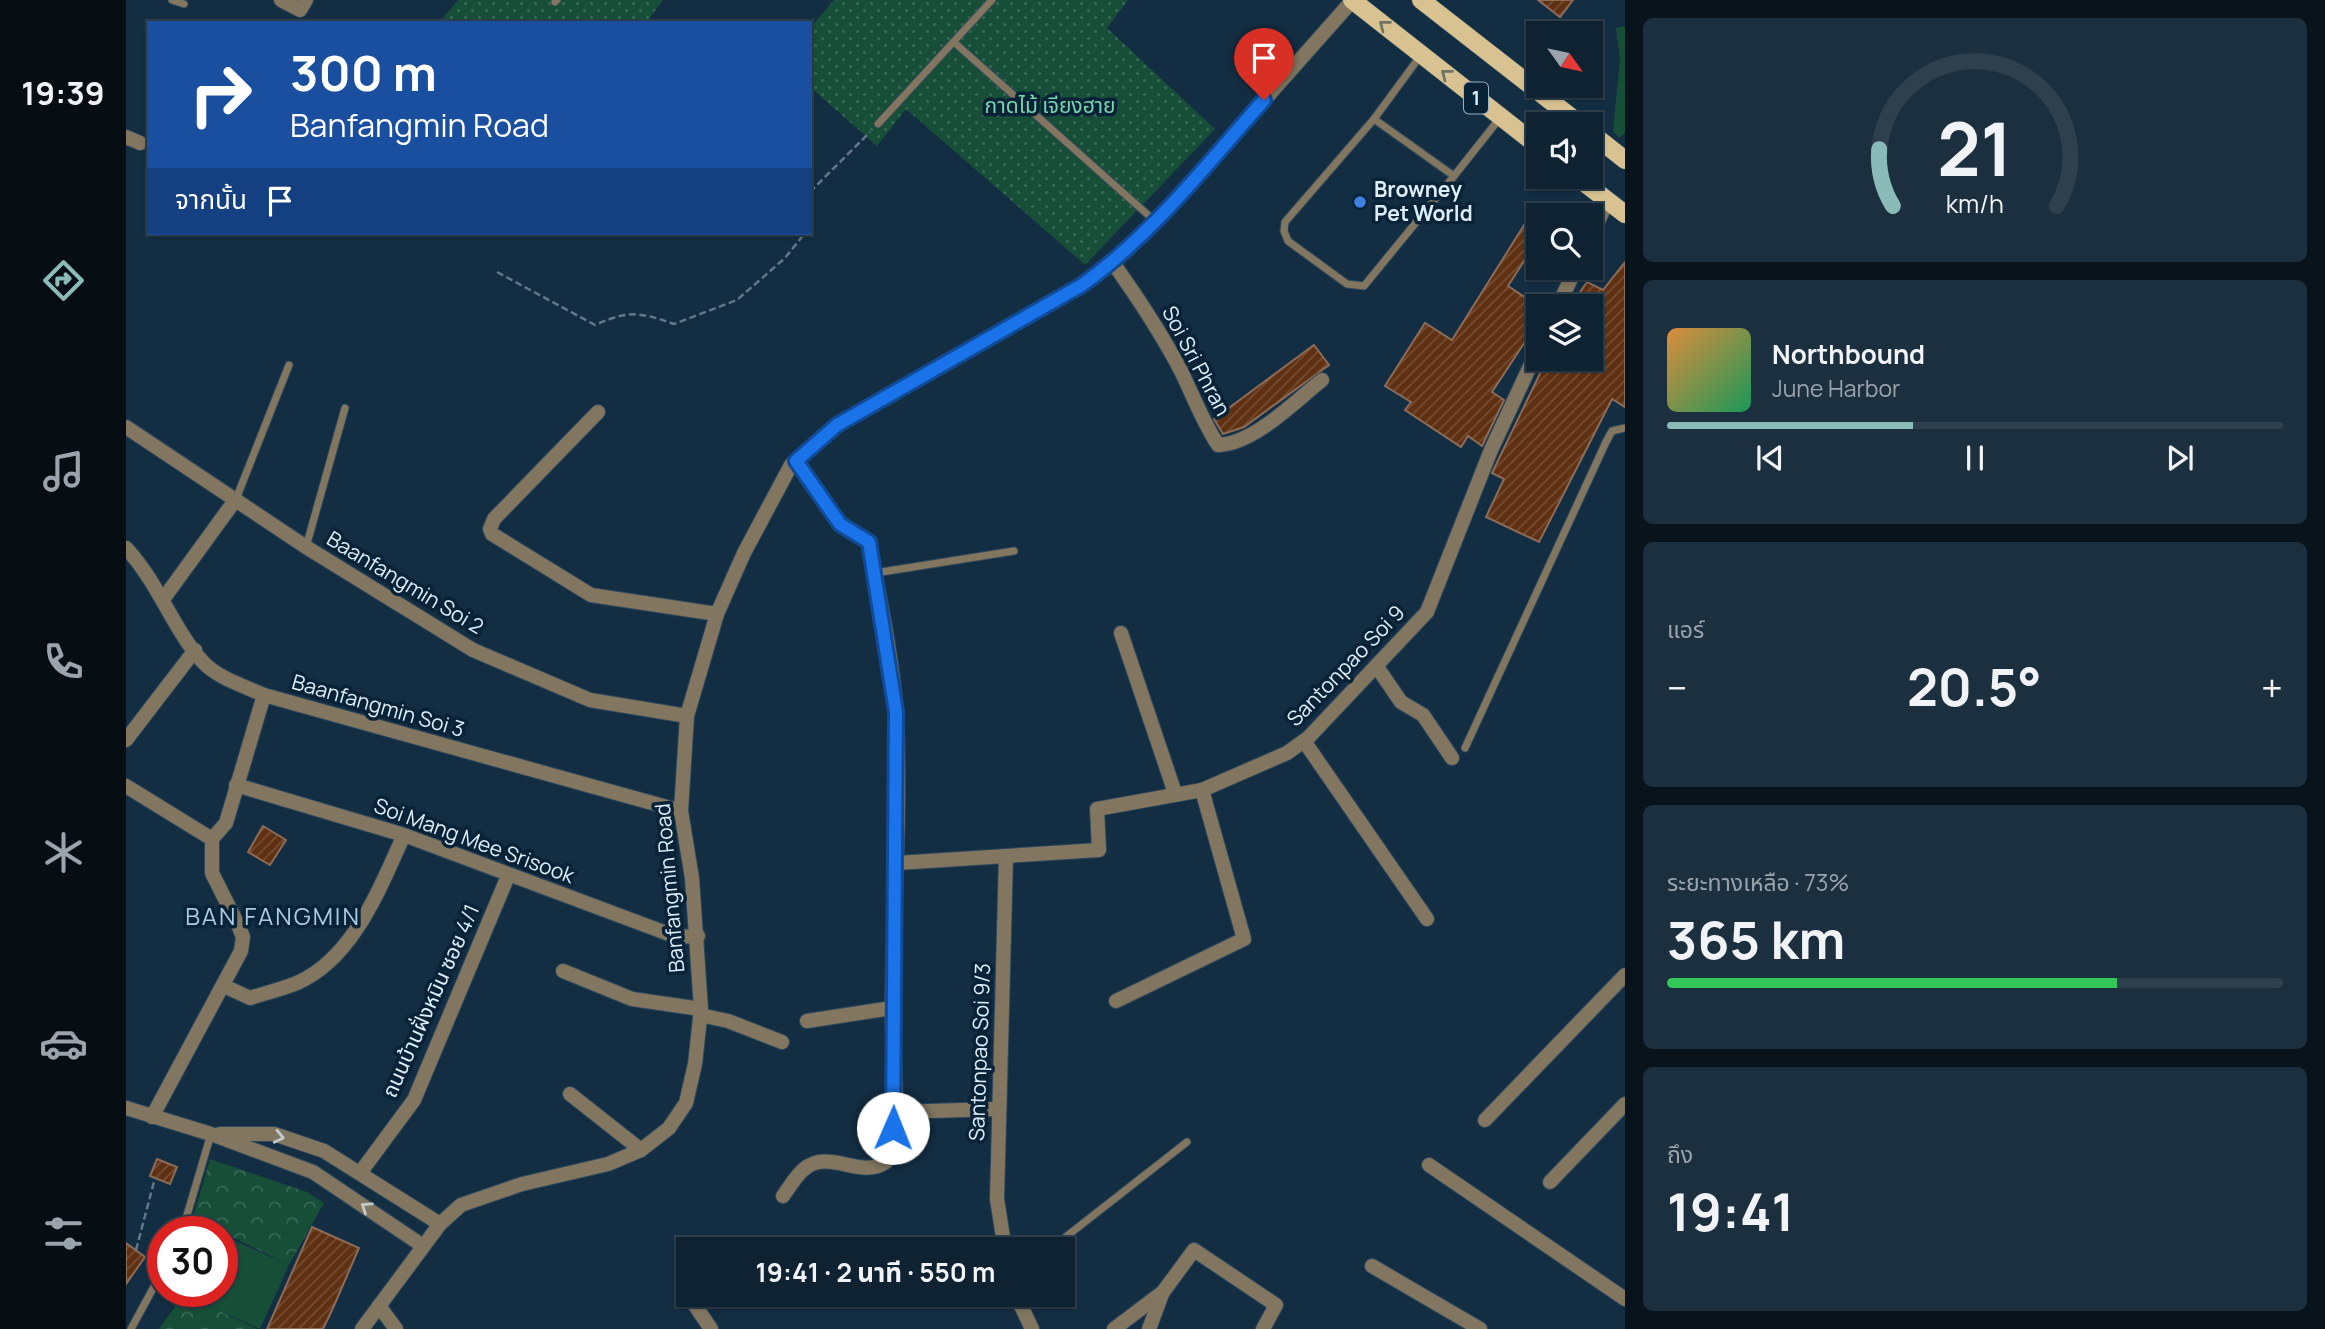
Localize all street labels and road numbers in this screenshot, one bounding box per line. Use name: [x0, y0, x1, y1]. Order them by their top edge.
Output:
road number: 1: [1464, 82, 1488, 114]
street label: Soi Sri Phran: [1156, 301, 1238, 420]
street label: Baanfangmin Soi 2: [322, 524, 489, 640]
street label: Santonpao Soi 9: [1280, 599, 1410, 732]
street label: Baanfangmin Soi 3: [289, 667, 468, 743]
street label: Soi Mang Mee Srisook: [370, 791, 579, 889]
street label: Banfangmin Road: [648, 802, 690, 974]
street label: ถนนบ้านฝั่งหมิน ซอย 4/1: [375, 899, 485, 1102]
street label: Santonpao Soi 9/3: [962, 963, 996, 1141]

